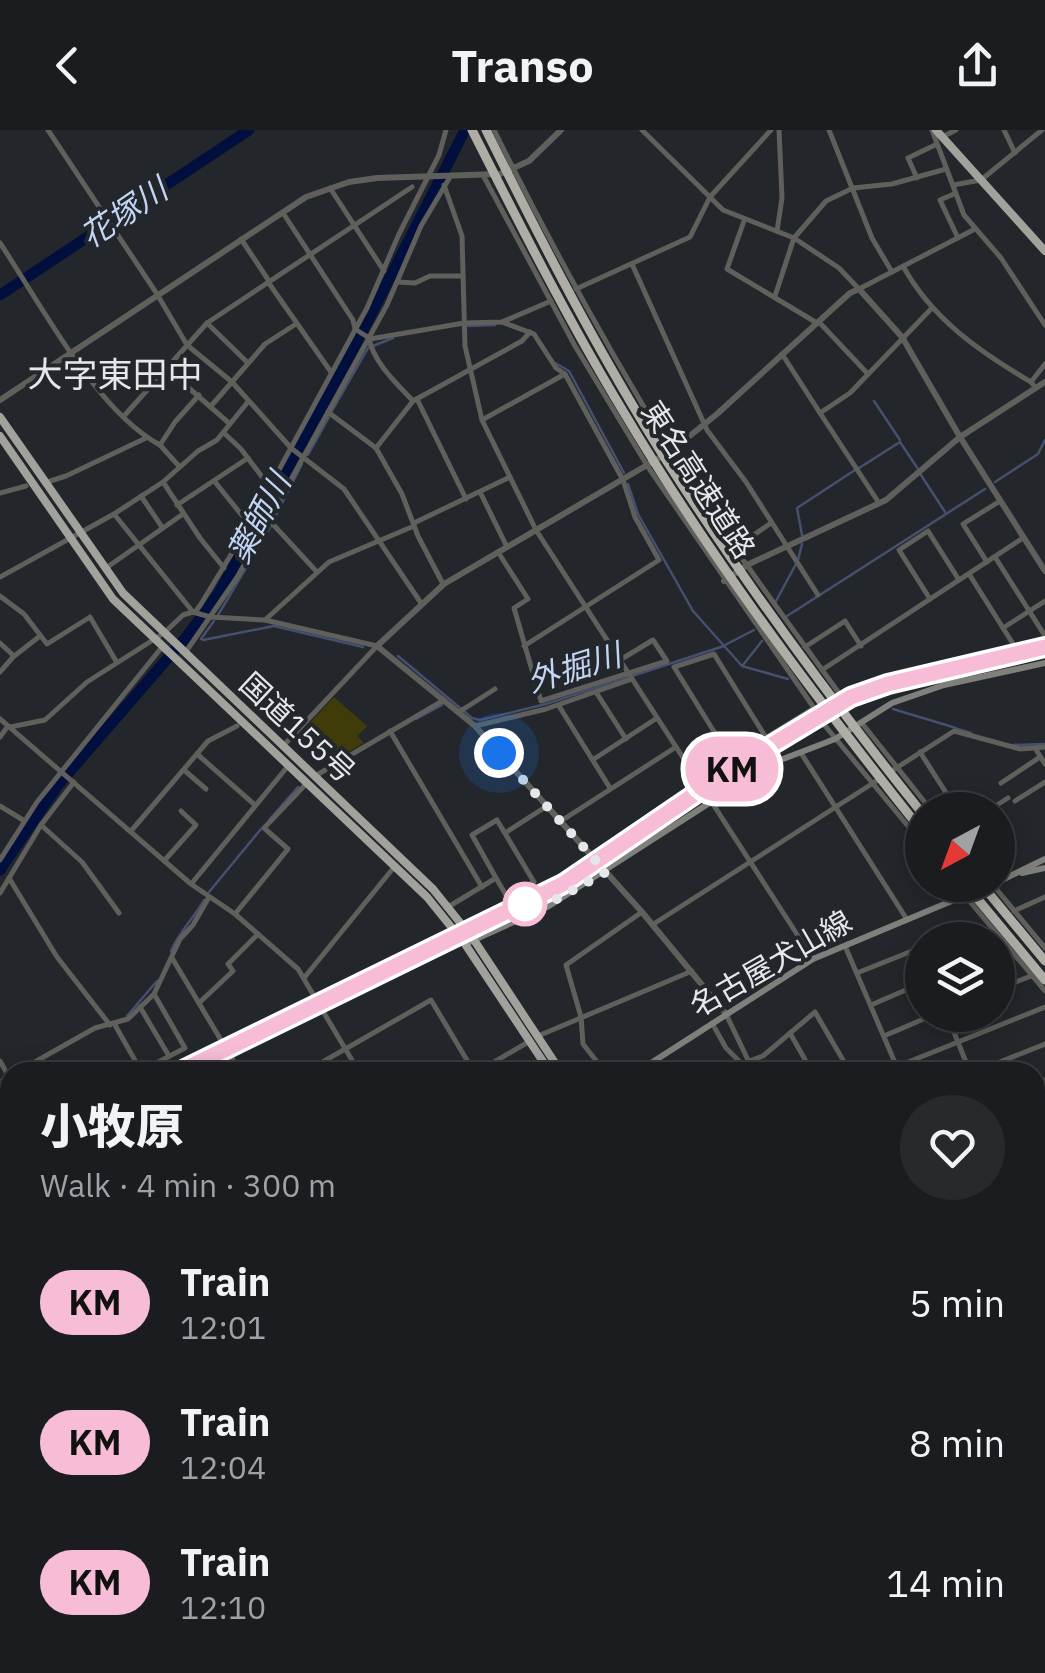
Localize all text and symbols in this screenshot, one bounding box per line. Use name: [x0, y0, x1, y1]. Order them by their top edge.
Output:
text: Transo: [451, 36, 594, 94]
icon: back: [40, 38, 95, 93]
icon: share: [950, 38, 1005, 93]
water label: 花塚川: [72, 166, 177, 256]
district label: 大字東田中: [27, 351, 203, 397]
street label: 東名高速道路: [634, 393, 765, 565]
water label: 薬師川: [217, 463, 301, 570]
water label: 外掘川: [522, 632, 629, 701]
street label: 国道155号: [232, 664, 364, 790]
your location: [474, 728, 524, 778]
line badge: KM: [687, 736, 777, 802]
text: KM: [705, 746, 759, 792]
north arrow: [905, 792, 1015, 902]
map controls: [905, 792, 1015, 1032]
unlabelled marker: [504, 883, 546, 925]
street label: 名古屋犬山線: [683, 901, 858, 1025]
button: layers: [905, 922, 1015, 1032]
text: 小牧原: [40, 1095, 184, 1157]
button: heart: [900, 1095, 1005, 1200]
text: Walk · 4 min · 300 m: [40, 1164, 336, 1206]
text: Train: [180, 1257, 270, 1306]
text: 5 min: [909, 1278, 1005, 1327]
text: KM: [68, 1279, 122, 1325]
text: 12:01: [180, 1306, 266, 1348]
text: Train: [180, 1397, 270, 1446]
text: 8 min: [909, 1418, 1005, 1467]
text: KM: [68, 1419, 122, 1465]
text: 12:04: [180, 1446, 266, 1488]
text: Train: [180, 1537, 270, 1586]
text: 14 min: [886, 1558, 1005, 1607]
text: KM: [68, 1559, 122, 1605]
text: 12:10: [180, 1586, 266, 1628]

